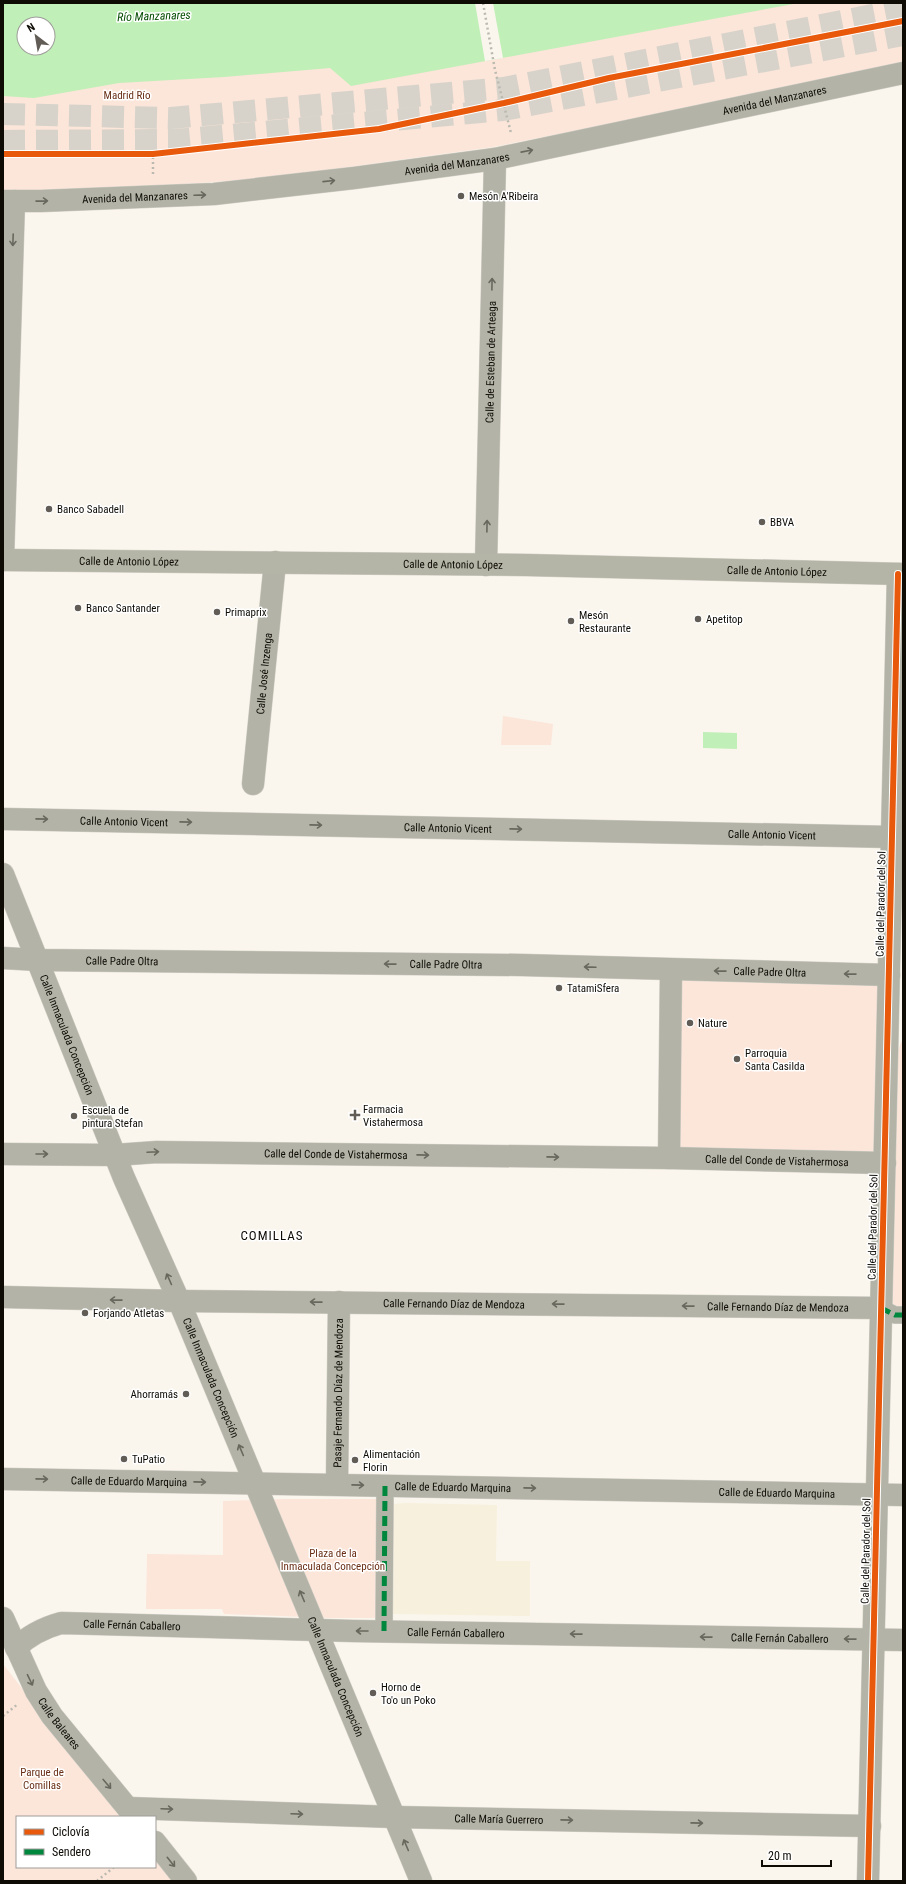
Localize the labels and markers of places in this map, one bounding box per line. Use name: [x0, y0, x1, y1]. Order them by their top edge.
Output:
place label: Mesón A'Ribeira: [469, 190, 538, 203]
marker: Mesón A'Ribeira: [456, 191, 466, 201]
place label: Banco Sabadell: [57, 503, 124, 516]
marker: Banco Sabadell: [44, 504, 54, 514]
place label: BBVA: [770, 516, 795, 529]
marker: BBVA: [757, 517, 767, 527]
place label: Banco Santander: [86, 602, 160, 615]
marker: Banco Santander: [73, 603, 83, 613]
place label: Primaprix: [225, 606, 267, 619]
marker: Primaprix: [212, 607, 222, 617]
place label: Mesón Restaurante: [579, 609, 631, 635]
place label: Apetitop: [706, 613, 743, 626]
marker: Apetitop: [693, 614, 703, 624]
marker: Mesón Restaurante: [566, 616, 576, 626]
place label: TatamiSfera: [567, 982, 619, 995]
marker: TatamiSfera: [554, 983, 564, 993]
place label: Nature: [698, 1017, 727, 1030]
marker: Nature: [685, 1018, 695, 1028]
place label: Parroquia Santa Casilda: [745, 1047, 805, 1073]
marker: Parroquia Santa Casilda: [732, 1054, 742, 1064]
place label: Farmacia Vistahermosa: [363, 1103, 423, 1129]
place label: Escuela de pintura Stefan: [82, 1104, 143, 1130]
marker: Farmacia Vistahermosa: [350, 1110, 360, 1120]
marker: Escuela de pintura Stefan: [69, 1111, 79, 1121]
place label: Forjando Atletas: [93, 1307, 164, 1320]
marker: Forjando Atletas: [80, 1308, 90, 1318]
place label: Ahorramás: [130, 1388, 178, 1401]
marker: Ahorramás: [181, 1389, 191, 1399]
place label: Alimentación Florin: [363, 1448, 420, 1474]
place label: TuPatio: [132, 1453, 166, 1466]
marker: TuPatio: [119, 1454, 129, 1464]
marker: Alimentación Florin: [350, 1455, 360, 1465]
place label: Horno de To'o un Poko: [381, 1681, 436, 1707]
marker: Horno de To'o un Poko: [368, 1688, 378, 1698]

